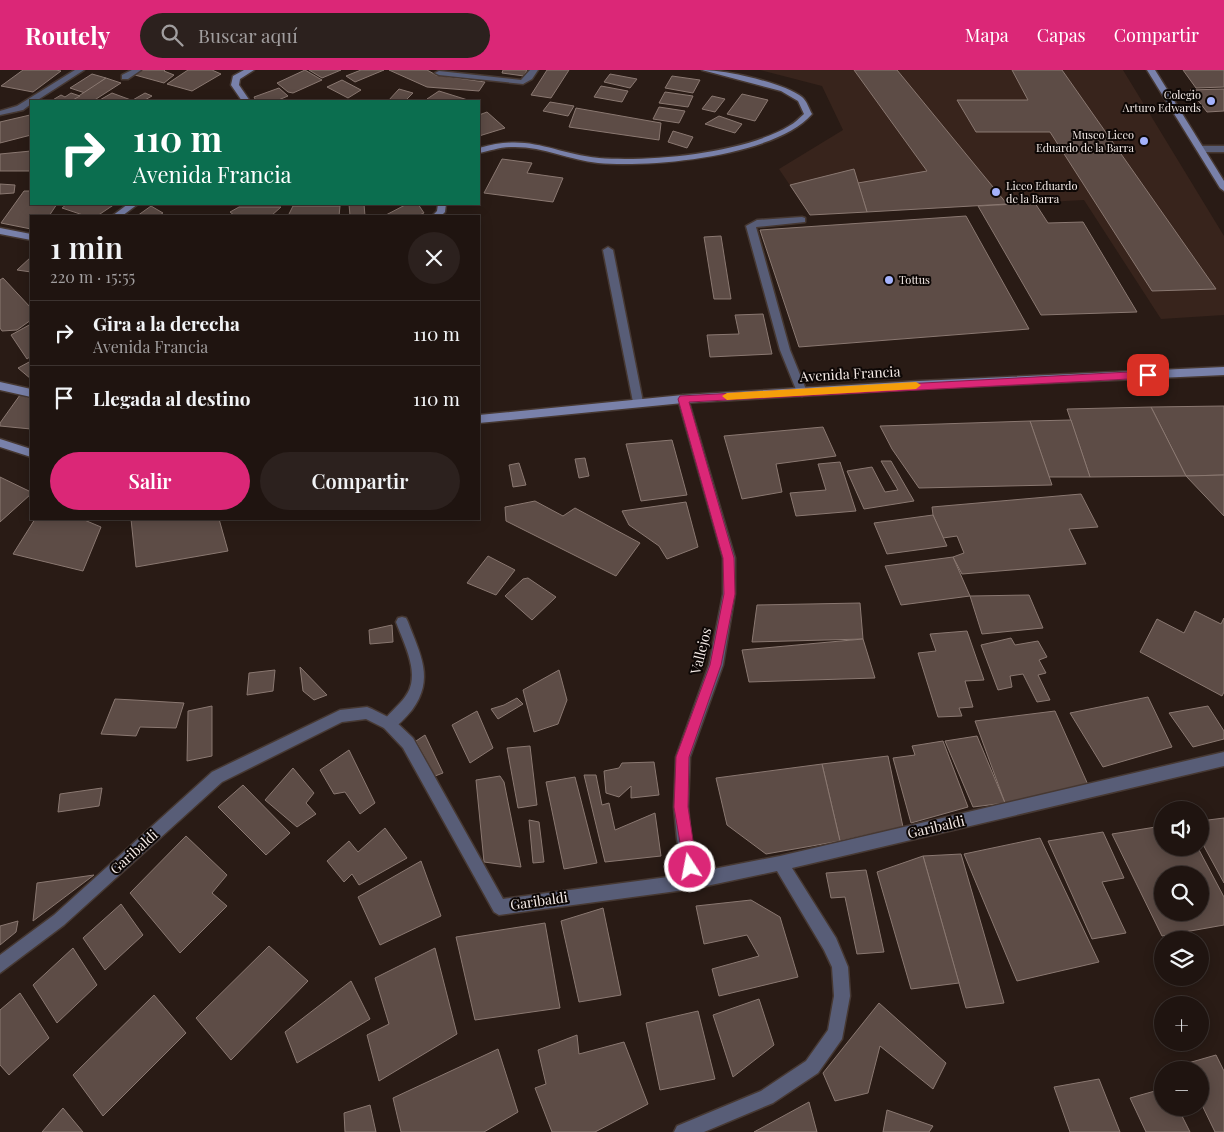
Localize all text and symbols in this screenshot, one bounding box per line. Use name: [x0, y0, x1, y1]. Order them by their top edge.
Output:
search box: [140, 13, 490, 58]
text: Routely: [25, 19, 110, 51]
icon: search: [158, 21, 186, 49]
text: Buscar aquí: [198, 22, 298, 48]
text: Mapa: [965, 23, 1009, 47]
text: Capas: [1037, 23, 1086, 47]
text: Compartir: [1114, 23, 1199, 47]
place label: Colegio Arturo Edwards: [1121, 87, 1201, 115]
marker: Colegio Arturo Edwards: [1205, 95, 1217, 107]
text: 110 m: [133, 114, 222, 161]
icon: right: [50, 120, 115, 185]
place label: Museo Liceo Eduardo de la Barra: [1036, 127, 1135, 155]
marker: Museo Liceo Eduardo de la Barra: [1138, 135, 1150, 147]
text: Avenida Francia: [133, 159, 292, 189]
place label: Liceo Eduardo de la Barra: [1006, 178, 1077, 206]
marker: Liceo Eduardo de la Barra: [990, 186, 1002, 198]
text: 1 min: [50, 227, 123, 267]
button: close: [408, 232, 460, 284]
text: 220 m · 15:55: [50, 266, 135, 287]
place label: Tottus: [899, 272, 930, 287]
marker: Tottus: [883, 274, 895, 286]
text: Gira a la derecha: [93, 310, 240, 336]
icon: right: [50, 319, 78, 347]
text: 110 m: [413, 320, 460, 346]
text: Avenida Francia: [93, 336, 208, 357]
pin: [1127, 354, 1169, 396]
street label: Avenida Francia: [798, 361, 901, 386]
icon: arrive: [1134, 361, 1162, 389]
icon: arrive: [50, 384, 78, 412]
text: Llegada al destino: [93, 385, 251, 411]
text: 110 m: [413, 385, 460, 411]
button: Salir: [50, 452, 250, 510]
button: Compartir: [260, 452, 460, 510]
street label: Vallejos: [685, 626, 715, 677]
map controls: [1154, 801, 1209, 1116]
button: sound: [1154, 801, 1209, 856]
street label: Garibaldi: [905, 811, 966, 842]
street label: Garibaldi: [106, 825, 162, 878]
position arrow: [663, 840, 715, 892]
button: search: [1154, 866, 1209, 921]
street label: Garibaldi: [509, 887, 569, 914]
button: layers: [1154, 931, 1209, 986]
button: +: [1154, 996, 1209, 1051]
button: −: [1154, 1061, 1209, 1116]

